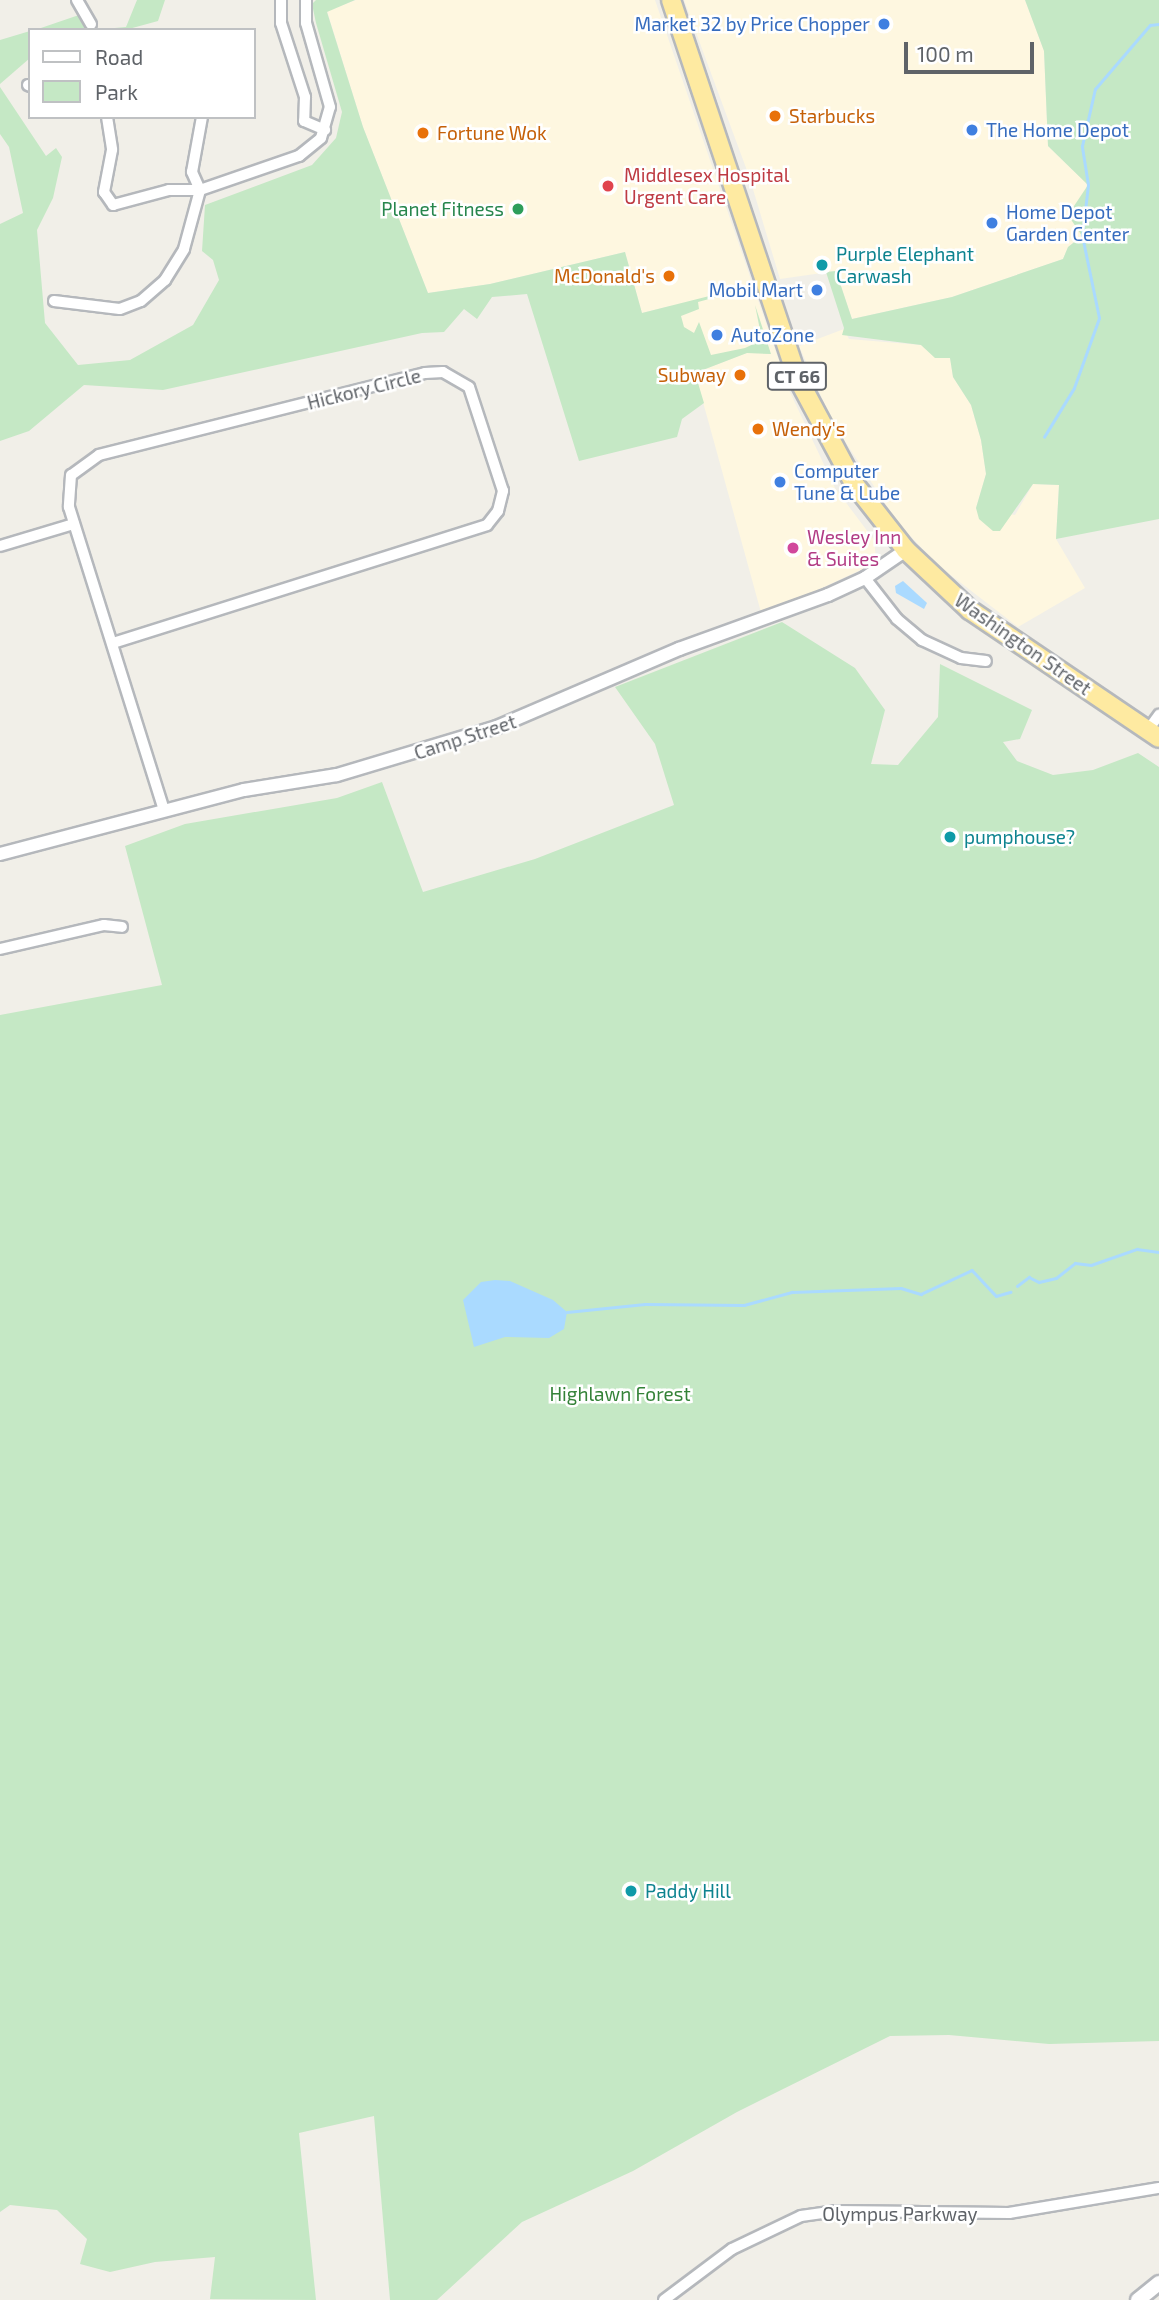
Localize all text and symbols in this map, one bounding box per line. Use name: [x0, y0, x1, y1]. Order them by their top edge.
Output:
place label: Market 32 by Price Chopper: [634, 13, 870, 35]
marker: Market 32 by Price Chopper: [876, 16, 892, 32]
legend: [28, 28, 256, 119]
scale bar: [907, 28, 1036, 72]
text: 100 m: [917, 41, 974, 66]
text: Road: [95, 44, 143, 69]
text: Park: [95, 79, 138, 104]
place label: Starbucks: [789, 105, 875, 127]
marker: Starbucks: [767, 108, 783, 124]
place label: The Home Depot: [986, 119, 1129, 141]
place label: Fortune Wok: [437, 122, 547, 144]
marker: The Home Depot: [964, 122, 980, 138]
marker: Fortune Wok: [415, 125, 431, 141]
place label: Middlesex Hospital Urgent Care: [624, 164, 789, 208]
marker: Middlesex Hospital Urgent Care: [598, 176, 618, 196]
place label: Planet Fitness: [381, 198, 504, 220]
marker: Planet Fitness: [510, 201, 526, 217]
place label: Home Depot Garden Center: [1006, 201, 1129, 245]
marker: Home Depot Garden Center: [984, 215, 1000, 231]
place label: Purple Elephant Carwash: [836, 243, 974, 287]
marker: Purple Elephant Carwash: [814, 257, 830, 273]
place label: McDonald's: [554, 265, 655, 287]
marker: McDonald's: [661, 268, 677, 284]
place label: Mobil Mart: [708, 279, 803, 301]
marker: Mobil Mart: [809, 282, 825, 298]
place label: AutoZone: [731, 324, 814, 346]
marker: AutoZone: [709, 327, 725, 343]
road number: CT 66: [766, 362, 828, 390]
street label: Hickory Circle: [305, 364, 423, 414]
place label: Subway: [658, 364, 726, 386]
marker: Subway: [732, 367, 748, 383]
place label: Wendy's: [772, 418, 845, 440]
marker: Wendy's: [750, 421, 766, 437]
place label: Computer Tune & Lube: [794, 460, 900, 504]
marker: Computer Tune & Lube: [772, 474, 788, 490]
place label: Wesley Inn & Suites: [807, 526, 902, 570]
marker: Wesley Inn & Suites: [785, 540, 801, 556]
street label: Washington Street: [950, 588, 1096, 700]
street label: Camp Street: [411, 710, 519, 764]
place label: pumphouse?: [964, 826, 1075, 848]
marker: pumphouse?: [942, 829, 958, 845]
park label: Highlawn Forest: [549, 1383, 691, 1405]
place label: Paddy Hill: [645, 1880, 731, 1902]
marker: Paddy Hill: [623, 1883, 639, 1899]
street label: Olympus Parkway: [822, 2203, 978, 2225]

